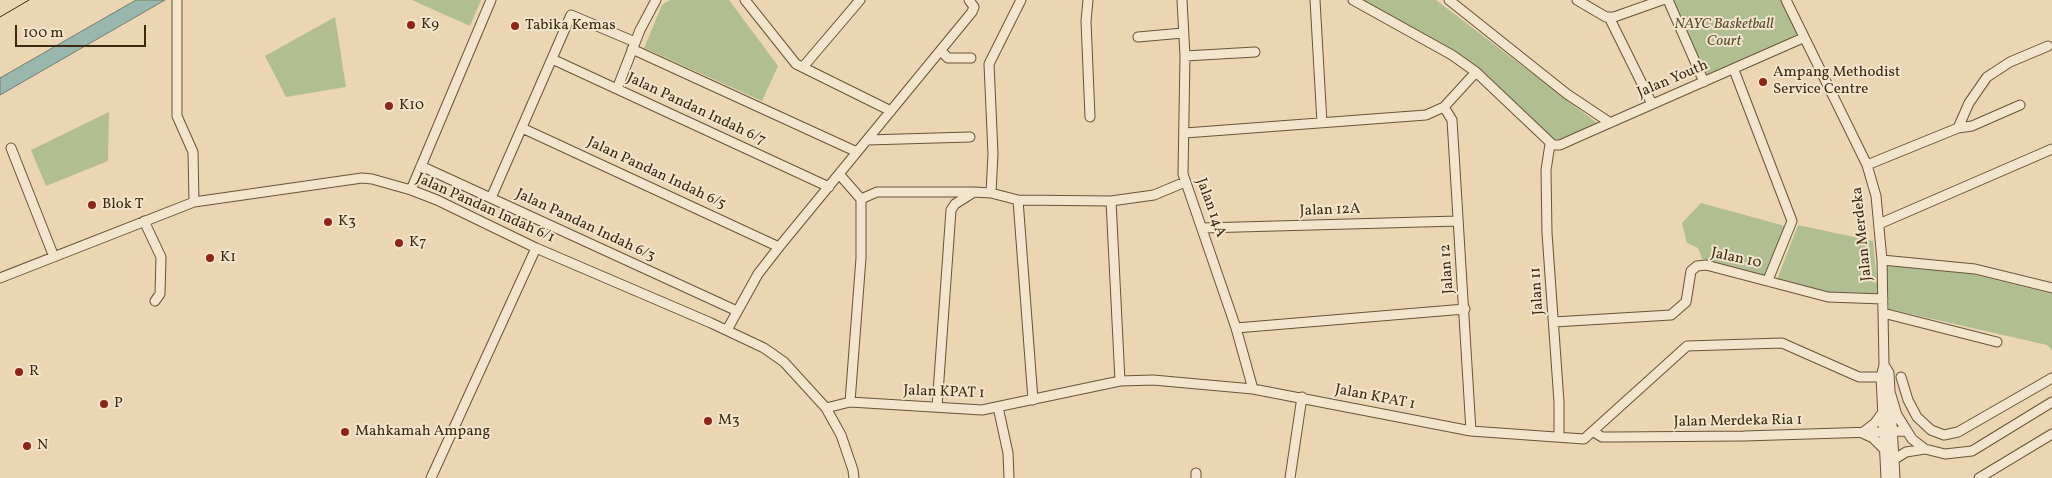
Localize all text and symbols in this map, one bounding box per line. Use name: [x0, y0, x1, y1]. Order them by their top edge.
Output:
scale bar: [18, 15, 149, 47]
place label: K9: [421, 16, 439, 34]
park label: NAYC Basketball Court: [1674, 16, 1774, 51]
place label: Tabika Kemas: [525, 17, 616, 35]
marker: K9: [405, 19, 417, 31]
marker: Tabika Kemas: [509, 20, 521, 32]
text: 100 m: [23, 23, 63, 44]
street label: Jalan Youth: [1635, 57, 1711, 103]
place label: Ampang Methodist Service Centre: [1773, 64, 1900, 99]
street label: Jalan Pandan Indah 6/7: [624, 70, 768, 150]
marker: Ampang Methodist Service Centre: [1757, 76, 1769, 88]
place label: K10: [399, 97, 424, 115]
marker: K10: [383, 100, 395, 112]
street label: Jalan Pandan Indah 6/5: [584, 134, 728, 214]
street label: Jalan Pandan Indah 6/1: [413, 170, 557, 248]
street label: Jalan 14A: [1191, 176, 1229, 240]
street label: Jalan Pandan Indah 6/3: [512, 186, 658, 266]
street label: Jalan Merdeka: [1849, 186, 1877, 282]
place label: Blok T: [102, 196, 144, 214]
marker: Blok T: [86, 199, 98, 211]
street label: Jalan 12A: [1299, 201, 1361, 221]
place label: K3: [338, 213, 356, 231]
marker: K3: [322, 216, 334, 228]
place label: K7: [409, 234, 426, 252]
marker: K7: [393, 237, 405, 249]
street label: Jalan 12: [1437, 243, 1459, 295]
street label: Jalan 10: [1709, 245, 1763, 273]
place label: K1: [220, 249, 236, 267]
marker: K1: [204, 252, 216, 264]
street label: Jalan 11: [1527, 266, 1549, 316]
place label: R: [29, 363, 39, 381]
marker: R: [13, 366, 25, 378]
street label: Jalan KPAT 1: [1333, 381, 1417, 415]
street label: Jalan KPAT 1: [903, 383, 985, 403]
place label: P: [114, 395, 123, 413]
marker: P: [98, 398, 110, 410]
place label: M3: [718, 412, 740, 430]
street label: Jalan Merdeka Ria 1: [1674, 412, 1802, 432]
marker: M3: [702, 415, 714, 427]
place label: Mahkamah Ampang: [355, 423, 490, 441]
marker: Mahkamah Ampang: [339, 426, 351, 438]
place label: N: [37, 437, 48, 455]
marker: N: [21, 440, 33, 452]

